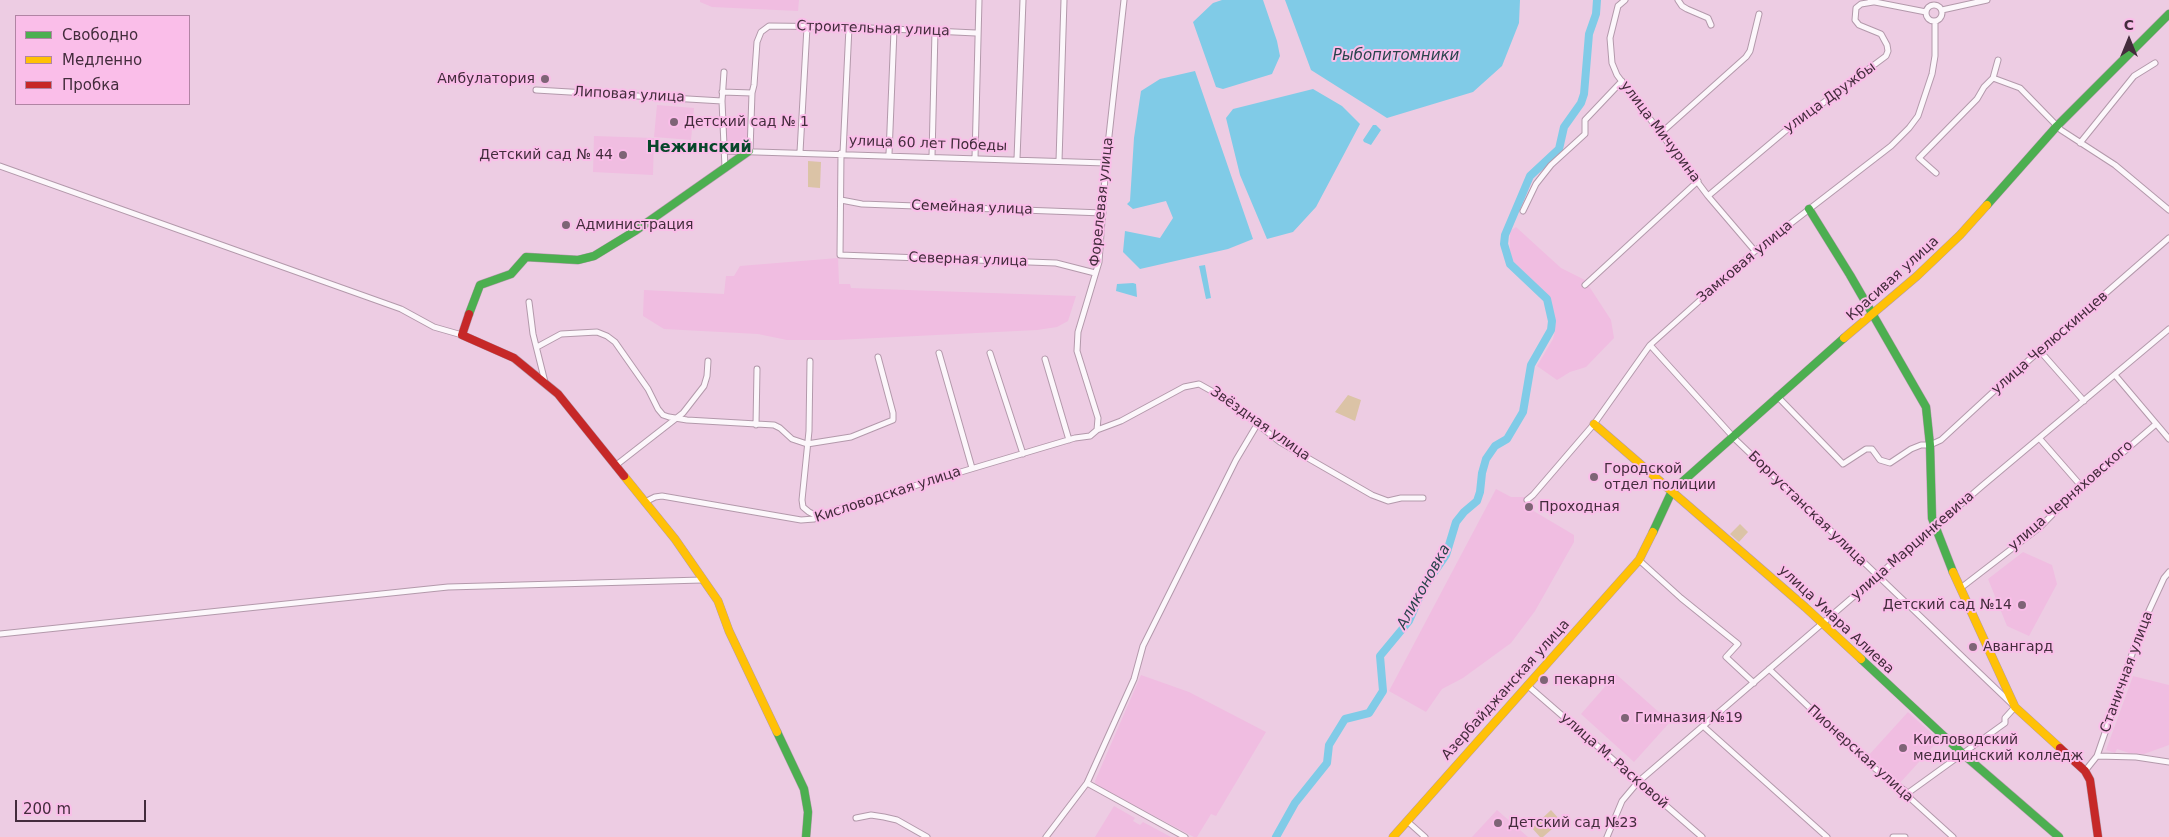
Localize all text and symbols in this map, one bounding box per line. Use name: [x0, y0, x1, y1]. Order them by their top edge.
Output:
legend: [15, 15, 190, 105]
north arrow: [2104, 15, 2154, 65]
text: С: [2124, 17, 2134, 33]
street label: Строительная улица: [796, 18, 950, 40]
text: Свободно: [62, 26, 138, 44]
water label: Рыбопитомники: [1333, 47, 1459, 65]
text: Медленно: [62, 51, 142, 69]
street label: улица Дружбы: [1781, 59, 1879, 137]
place label: Амбулатория: [437, 71, 535, 87]
marker: Амбулатория: [539, 73, 551, 85]
text: Пробка: [62, 76, 119, 94]
street label: улица Мичурина: [1616, 78, 1704, 186]
street label: Липовая улица: [573, 84, 685, 106]
place label: Детский сад № 1: [684, 114, 809, 130]
marker: Детский сад № 1: [668, 116, 680, 128]
street label: улица 60 лет Победы: [849, 133, 1007, 155]
street label: Форелевая улица: [1087, 137, 1117, 267]
district label: Нежинский: [646, 138, 752, 158]
place label: Детский сад № 44: [479, 147, 613, 163]
marker: Детский сад № 44: [617, 149, 629, 161]
street label: Семейная улица: [911, 197, 1033, 219]
place label: Администрация: [576, 217, 694, 233]
street label: Замковая улица: [1694, 217, 1796, 307]
marker: Администрация: [560, 219, 572, 231]
street label: Красивая улица: [1843, 233, 1943, 325]
street label: Северная улица: [908, 250, 1028, 270]
street label: улица Челюскинцев: [1988, 288, 2112, 398]
street label: Звёздная улица: [1207, 383, 1313, 465]
street label: улица Черняховского: [2005, 437, 2137, 555]
street label: Боргустанская улица: [1744, 448, 1870, 570]
place label: Городской отдел полиции: [1604, 461, 1716, 494]
street label: Кисловодская улица: [813, 463, 963, 527]
marker: Городской отдел полиции: [1588, 471, 1600, 483]
street label: улица Марцинкевича: [1848, 488, 1978, 604]
place label: Проходная: [1539, 499, 1620, 515]
marker: Проходная: [1523, 501, 1535, 513]
water label: Аликоновка: [1393, 542, 1455, 632]
street label: улица Умара Алиева: [1775, 562, 1897, 678]
place label: Детский сад №14: [1883, 597, 2012, 613]
marker: Детский сад №14: [2016, 599, 2028, 611]
street label: Станичная улица: [2097, 609, 2157, 735]
street label: Азербайджанская улица: [1439, 616, 1573, 764]
place label: Авангард: [1983, 639, 2053, 655]
marker: Авангард: [1967, 641, 1979, 653]
place label: пекарня: [1554, 672, 1615, 688]
marker: пекарня: [1538, 674, 1550, 686]
street label: Пионерская улица: [1804, 702, 1916, 806]
street label: улица М. Расковой: [1557, 710, 1671, 812]
place label: Гимназия №19: [1635, 710, 1743, 726]
marker: Гимназия №19: [1619, 712, 1631, 724]
place label: Кисловодский медицинский колледж: [1913, 732, 2083, 764]
marker: Кисловодский медицинский колледж: [1897, 742, 1909, 754]
scale bar: [18, 790, 149, 822]
text: 200 m: [23, 800, 71, 818]
place label: Детский сад №23: [1508, 815, 1637, 831]
marker: Детский сад №23: [1492, 817, 1504, 829]

